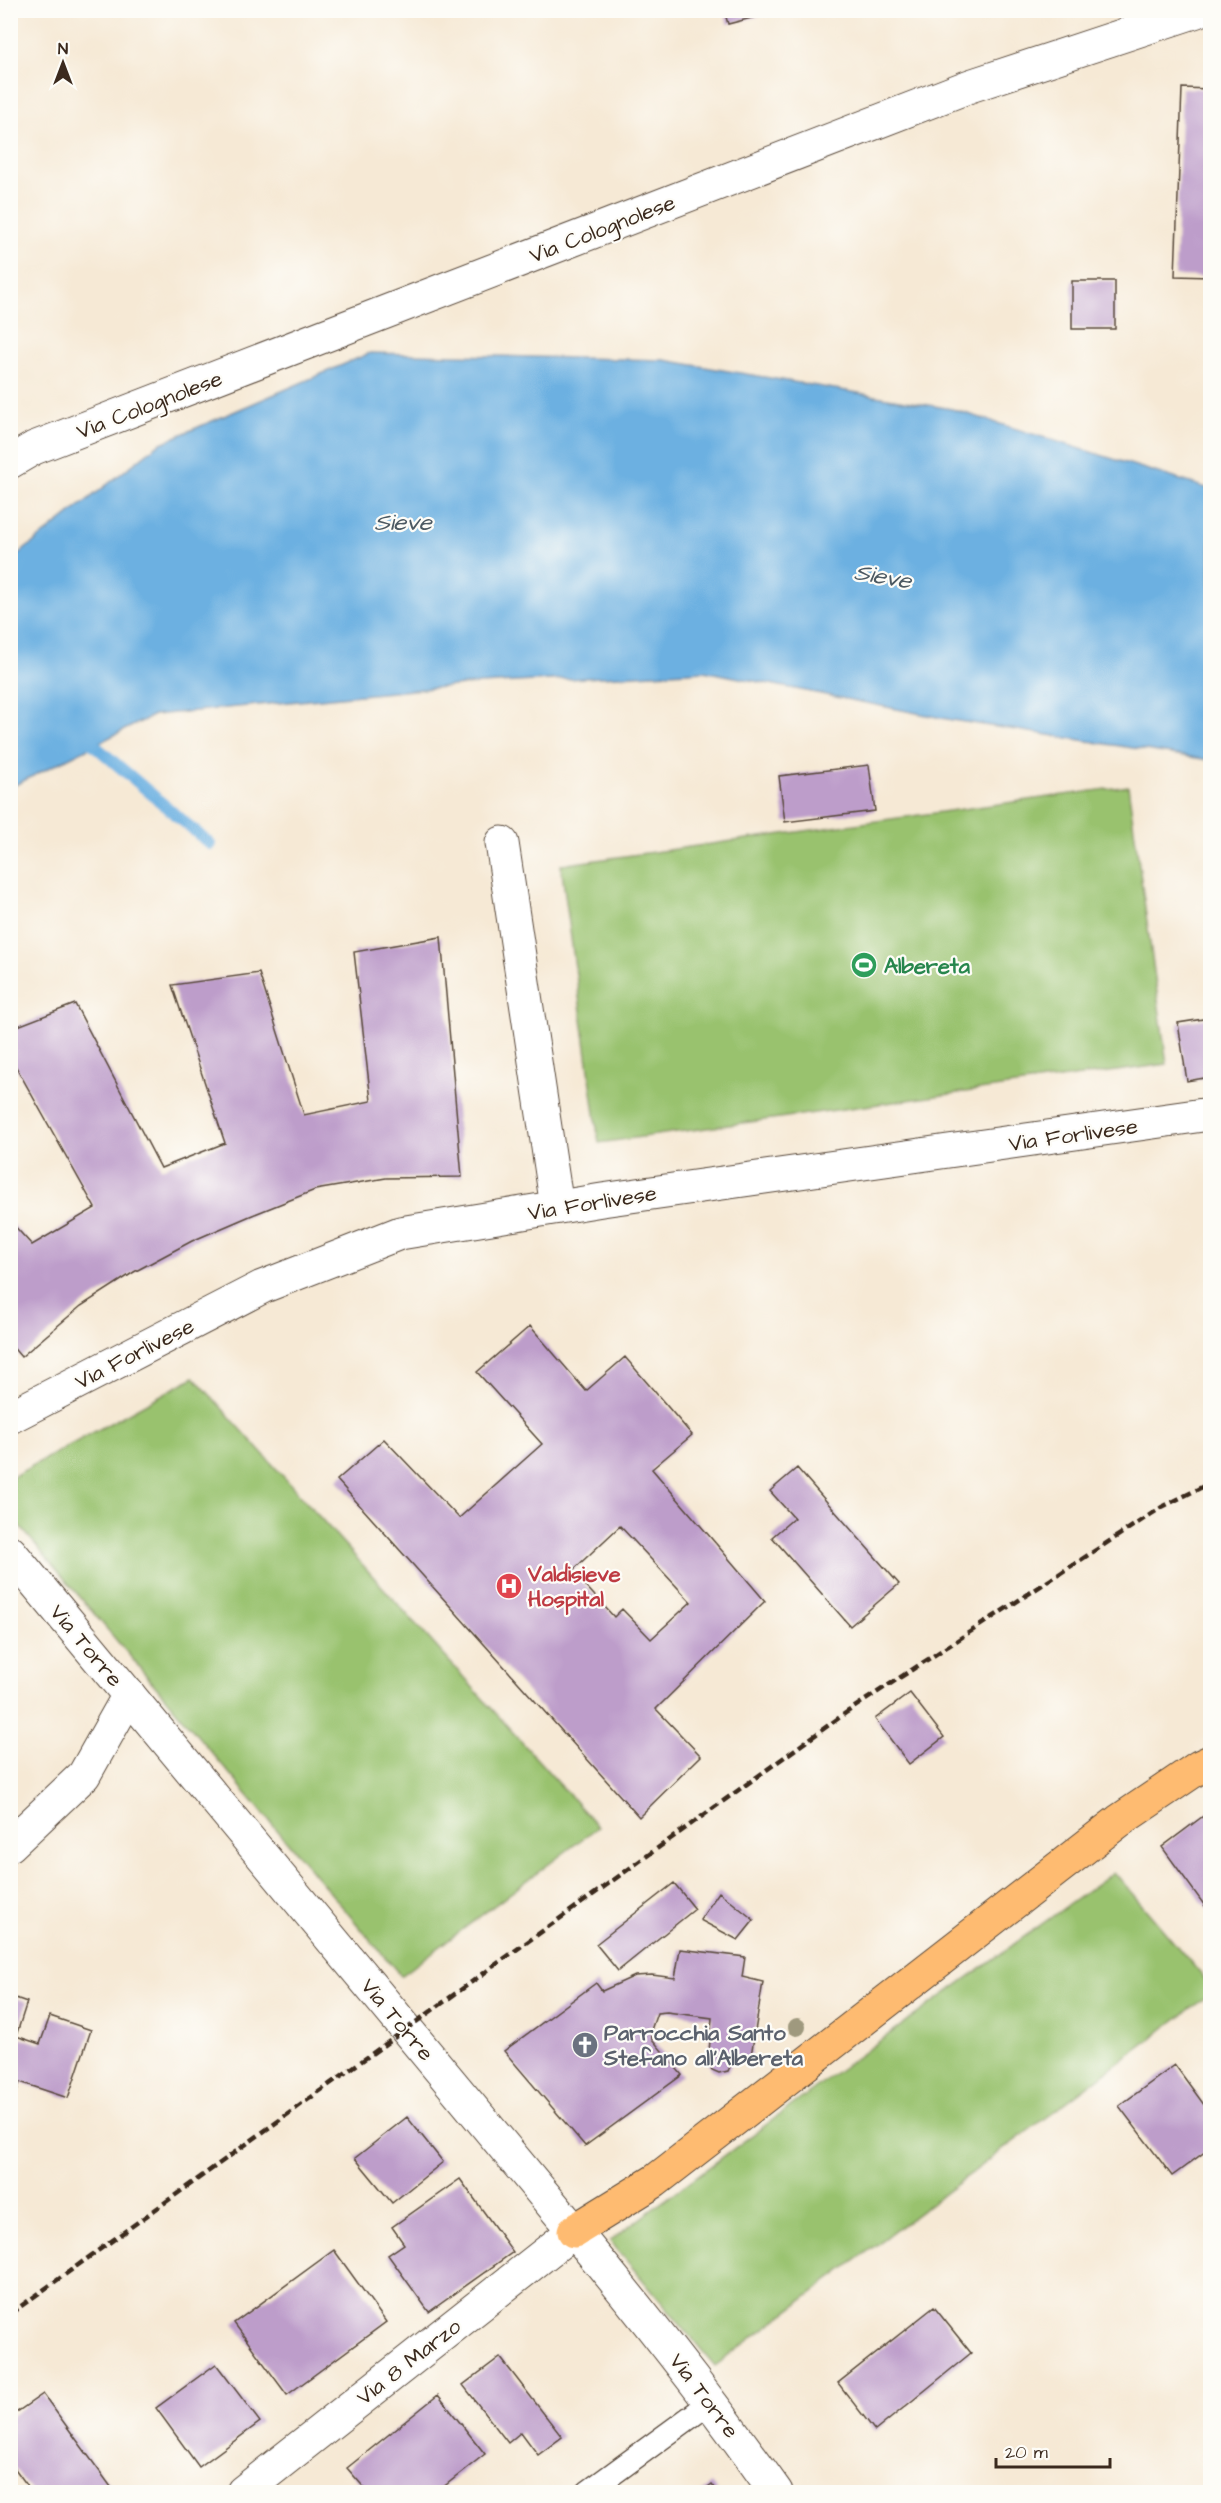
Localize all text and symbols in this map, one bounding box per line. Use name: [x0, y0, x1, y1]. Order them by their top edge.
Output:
north arrow: [33, 33, 93, 93]
text: N: [58, 38, 68, 60]
street label: Via Colognolese: [525, 187, 680, 272]
street label: Via Colognolese: [72, 363, 227, 448]
water label: Sieve: [374, 506, 433, 540]
water label: Sieve: [852, 555, 915, 599]
sports icon: Albereta: [849, 950, 879, 980]
place label: Albereta: [884, 951, 971, 982]
street label: Via Forlivese: [1007, 1111, 1140, 1160]
street label: Via Forlivese: [526, 1178, 659, 1229]
street label: Via Forlivese: [70, 1311, 200, 1398]
place label: Valdisieve Hospital: [527, 1559, 621, 1615]
hospital icon: Valdisieve Hospital: [494, 1571, 524, 1601]
street label: Via Torre: [42, 1598, 130, 1694]
street label: Via Torre: [353, 1972, 441, 2068]
place label: Parrocchia Santo Stefano all'Albereta: [603, 2018, 804, 2074]
church icon: Parrocchia Santo Stefano all'Albereta: [570, 2030, 600, 2060]
street label: Via 8 Marzo: [350, 2311, 468, 2413]
street label: Via Torre: [662, 2347, 746, 2445]
scale bar: [996, 2431, 1110, 2469]
text: 20 m: [1005, 2440, 1048, 2465]

